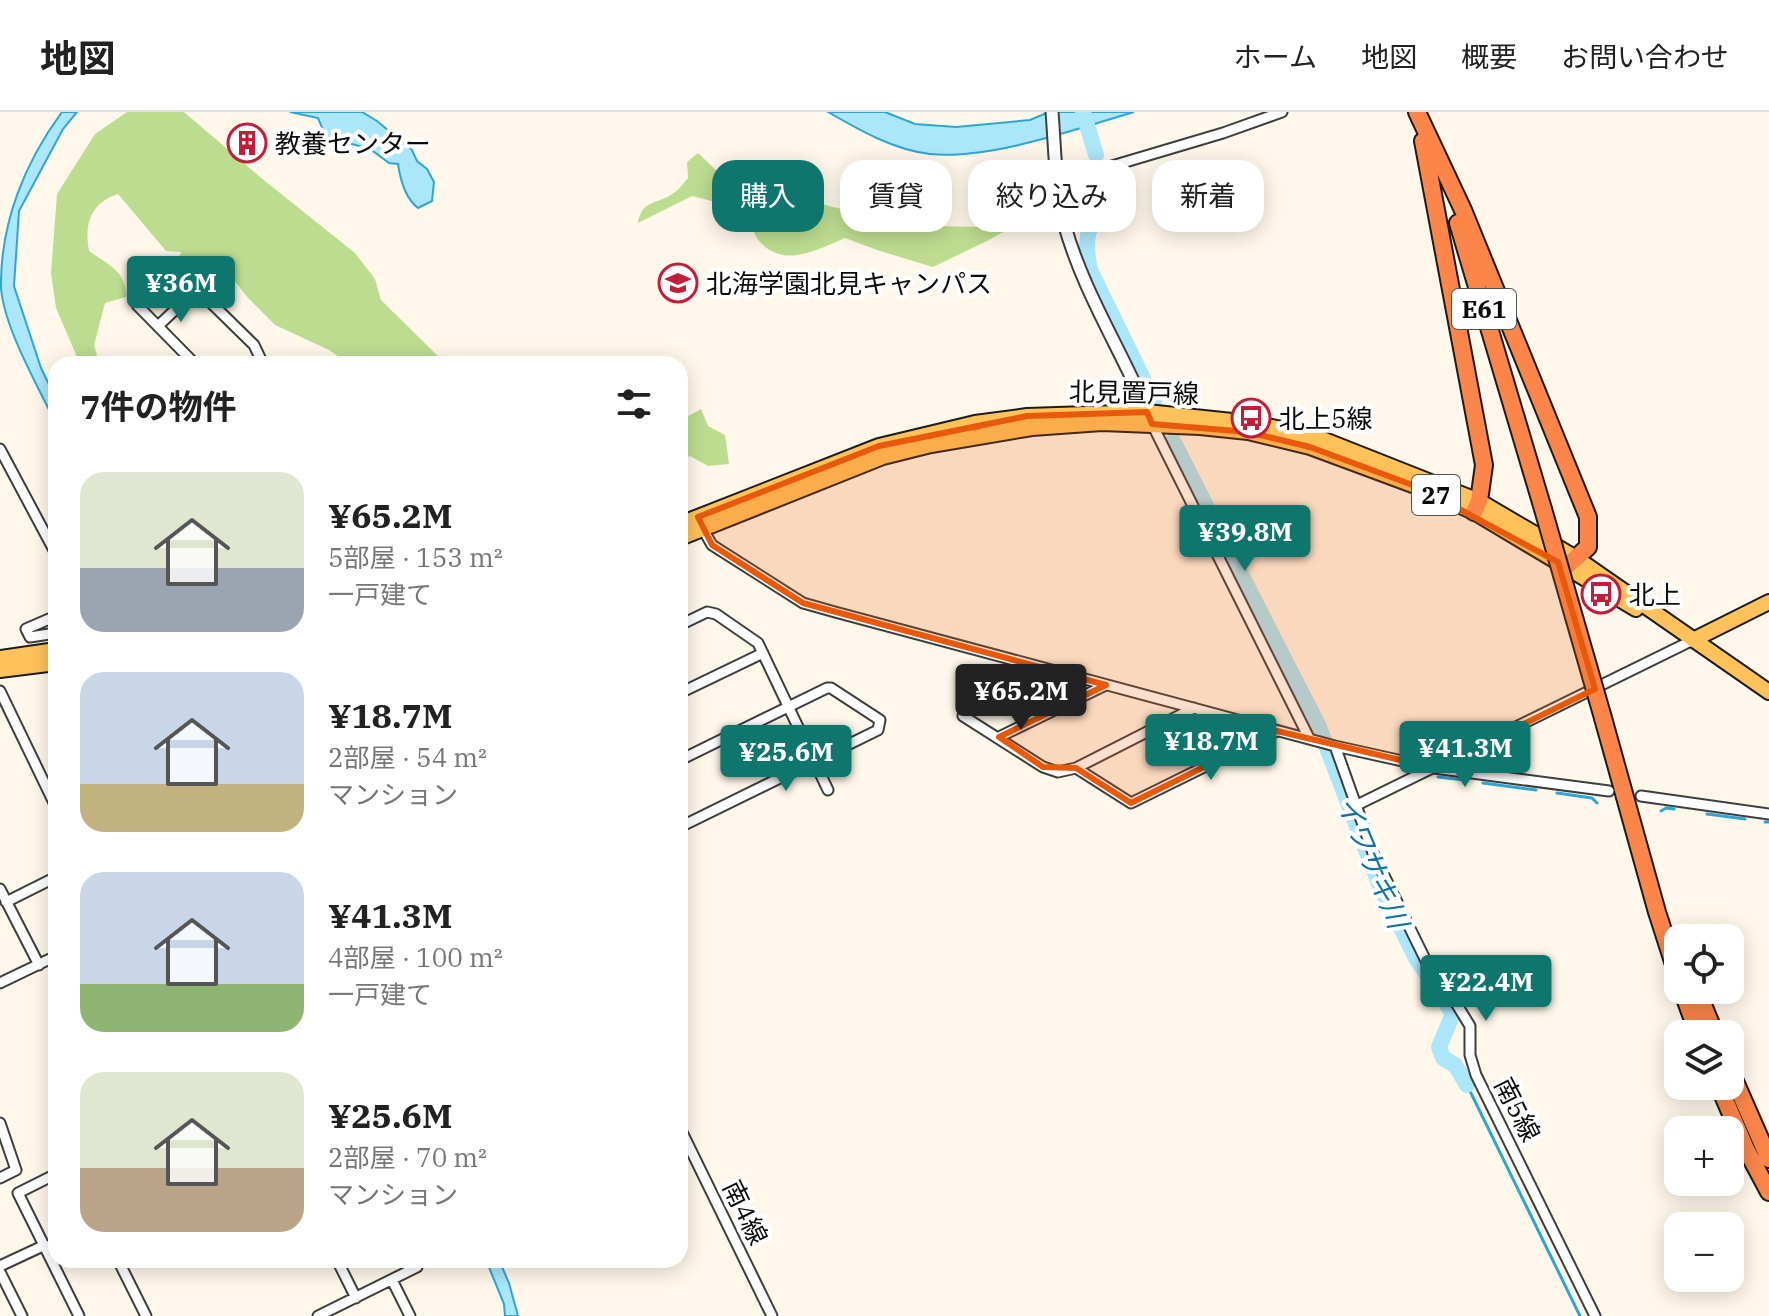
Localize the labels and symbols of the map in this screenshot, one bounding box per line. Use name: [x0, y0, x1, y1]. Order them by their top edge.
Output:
building icon: 教養センター: [226, 122, 268, 164]
place label: 教養センター: [275, 126, 431, 160]
pin: ¥36M: [134, 256, 228, 324]
school or university icon: 北海学園北見キャンパス: [657, 262, 699, 304]
place label: 北海学園北見キャンパス: [706, 266, 992, 300]
road number: E61: [1452, 289, 1516, 329]
street label: 北見置戸線: [1069, 374, 1199, 410]
bus stop icon: 北上5線: [1230, 397, 1272, 439]
place label: 北上5線: [1279, 401, 1373, 435]
road number: 27: [1412, 475, 1460, 515]
pin: ¥39.8M: [1180, 505, 1310, 573]
bus stop icon: 北上: [1580, 573, 1622, 615]
place label: 北上: [1629, 577, 1681, 611]
pin: ¥65.2M: [956, 664, 1086, 732]
pin: ¥18.7M: [1146, 714, 1276, 782]
pin: ¥41.3M: [1400, 721, 1530, 789]
pin: ¥25.6M: [721, 725, 851, 793]
water label: イワサキ川: [1329, 790, 1419, 936]
pin: ¥22.4M: [1421, 955, 1551, 1023]
street label: 南5線: [1488, 1071, 1548, 1147]
street label: 南4線: [716, 1174, 776, 1250]

